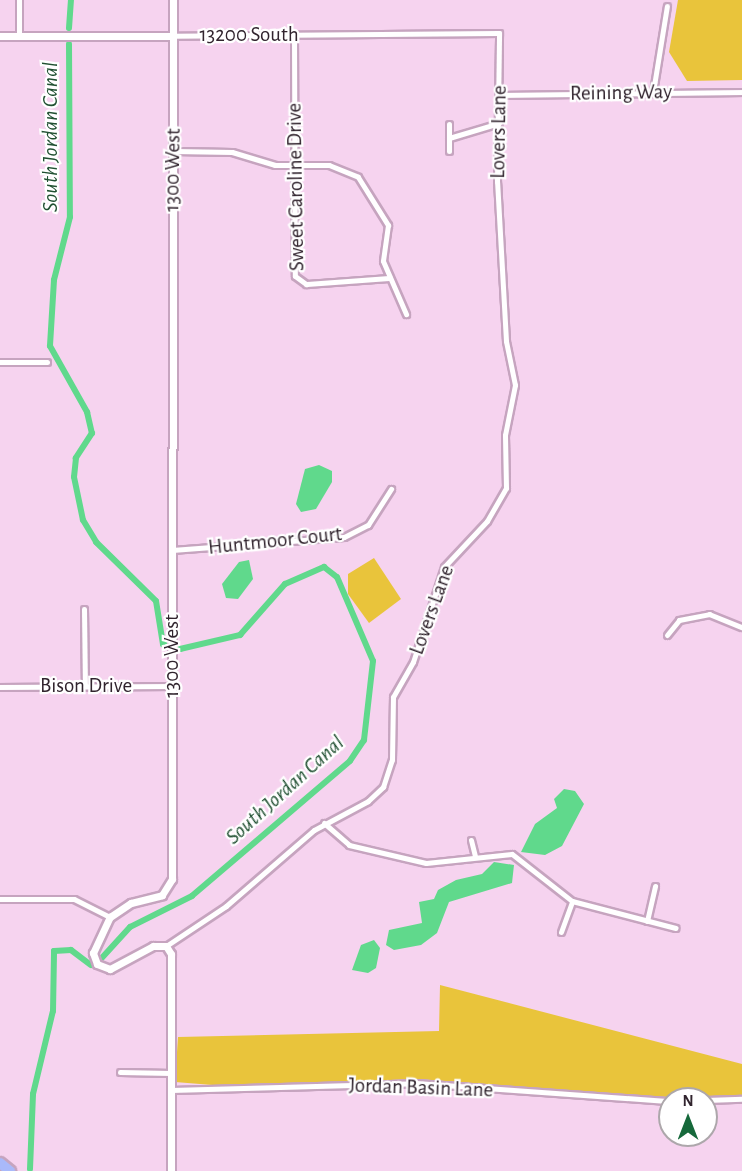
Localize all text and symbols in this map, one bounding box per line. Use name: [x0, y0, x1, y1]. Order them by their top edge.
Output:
street label: 13200 South: [199, 22, 299, 48]
water label: South Jordan Canal: [38, 62, 64, 212]
street label: Reining Way: [570, 80, 672, 106]
street label: Lovers Lane: [486, 85, 512, 179]
street label: Sweet Caroline Drive: [282, 103, 310, 271]
street label: 1300 West: [160, 128, 186, 212]
street label: Huntmoor Court: [207, 521, 343, 561]
street label: Lovers Lane: [404, 562, 460, 658]
street label: 1300 West: [159, 614, 185, 698]
street label: Bison Drive: [40, 673, 132, 699]
water label: South Jordan Canal: [220, 730, 350, 850]
street label: Jordan Basin Lane: [348, 1073, 494, 1103]
north arrow: [658, 1087, 718, 1147]
text: N: [682, 1093, 694, 1109]

